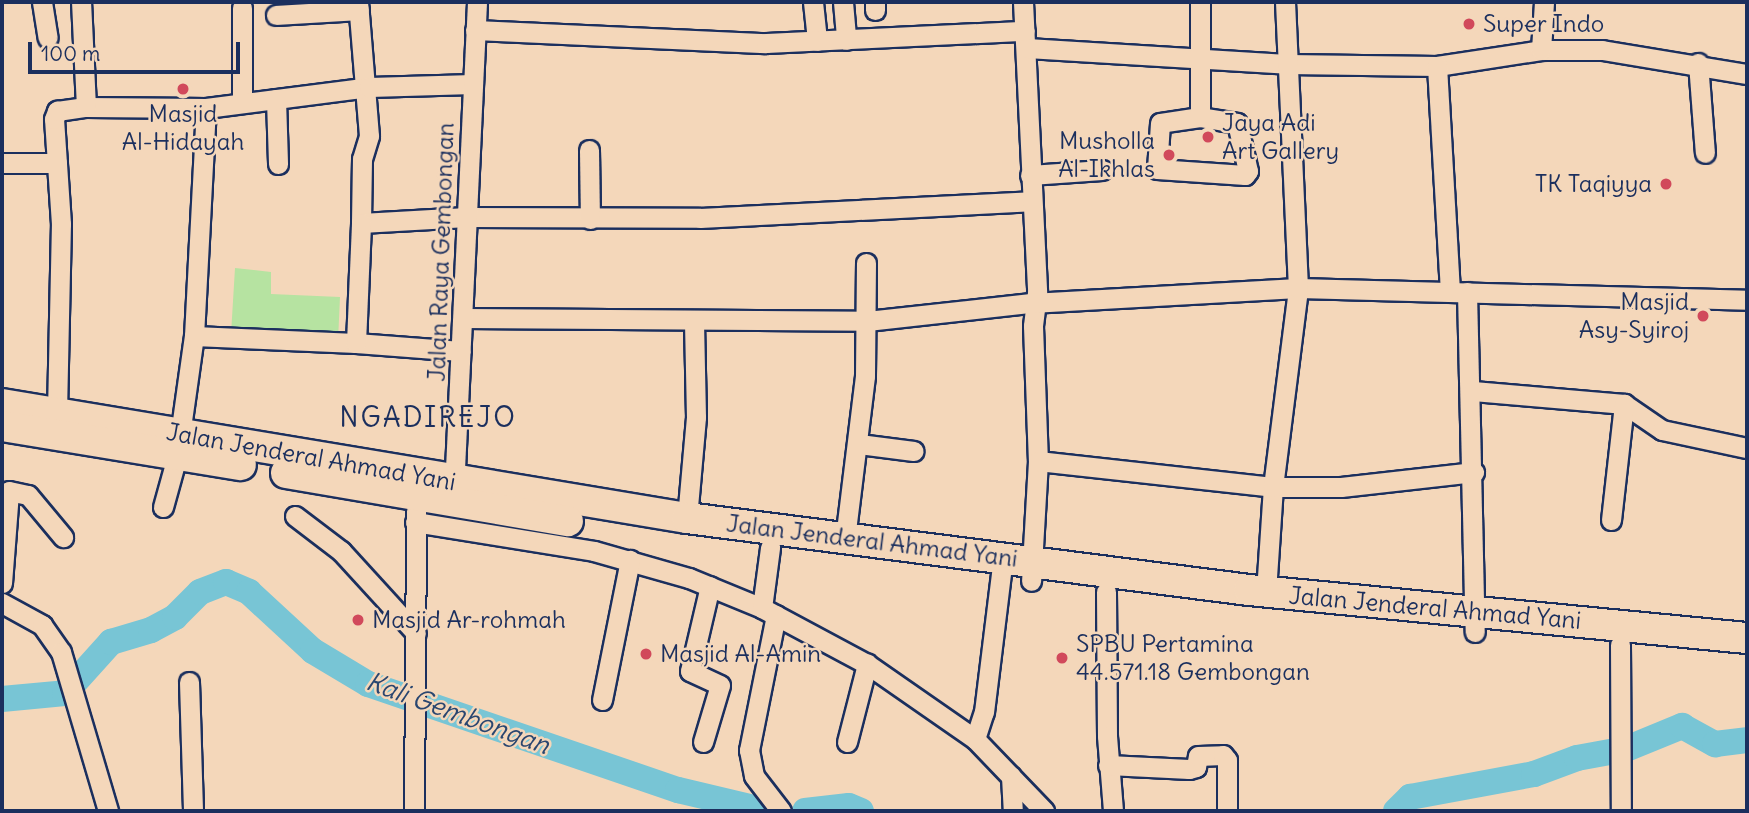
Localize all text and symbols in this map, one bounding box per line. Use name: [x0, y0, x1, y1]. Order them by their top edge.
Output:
place label: Super Indo: [1483, 10, 1604, 38]
marker: Super Indo: [1461, 16, 1477, 32]
scale bar: [32, 28, 243, 72]
text: 100 m: [41, 40, 100, 67]
marker: Masjid Al-Hidayah: [175, 81, 191, 97]
place label: Masjid Al-Hidayah: [122, 100, 244, 156]
place label: Jaya Adi Art Gallery: [1222, 109, 1339, 165]
street label: Jalan Raya Gembongan: [422, 122, 460, 382]
place label: Musholla Al-Ikhlas: [1058, 127, 1155, 183]
marker: Jaya Adi Art Gallery: [1200, 129, 1216, 145]
marker: Musholla Al-Ikhlas: [1161, 147, 1177, 163]
place label: TK Taqiyya: [1535, 170, 1652, 198]
marker: TK Taqiyya: [1658, 176, 1674, 192]
place label: Masjid Asy-Syiroj: [1579, 288, 1689, 344]
marker: Masjid Asy-Syiroj: [1695, 308, 1711, 324]
district label: NGADIREJO: [340, 400, 516, 434]
street label: Jalan Jenderal Ahmad Yani: [164, 417, 458, 497]
street label: Jalan Jenderal Ahmad Yani: [725, 509, 1019, 573]
street label: Jalan Jenderal Ahmad Yani: [1288, 581, 1582, 635]
place label: Masjid Ar-rohmah: [372, 606, 566, 634]
marker: Masjid Ar-rohmah: [350, 612, 366, 628]
place label: SPBU Pertamina 44.571.18 Gembongan: [1076, 630, 1310, 686]
place label: Masjid Al-Amin: [660, 640, 821, 668]
marker: Masjid Al-Amin: [638, 646, 654, 662]
marker: SPBU Pertamina 44.571.18 Gembongan: [1054, 650, 1070, 666]
water label: Kali Gembongan: [362, 665, 554, 761]

